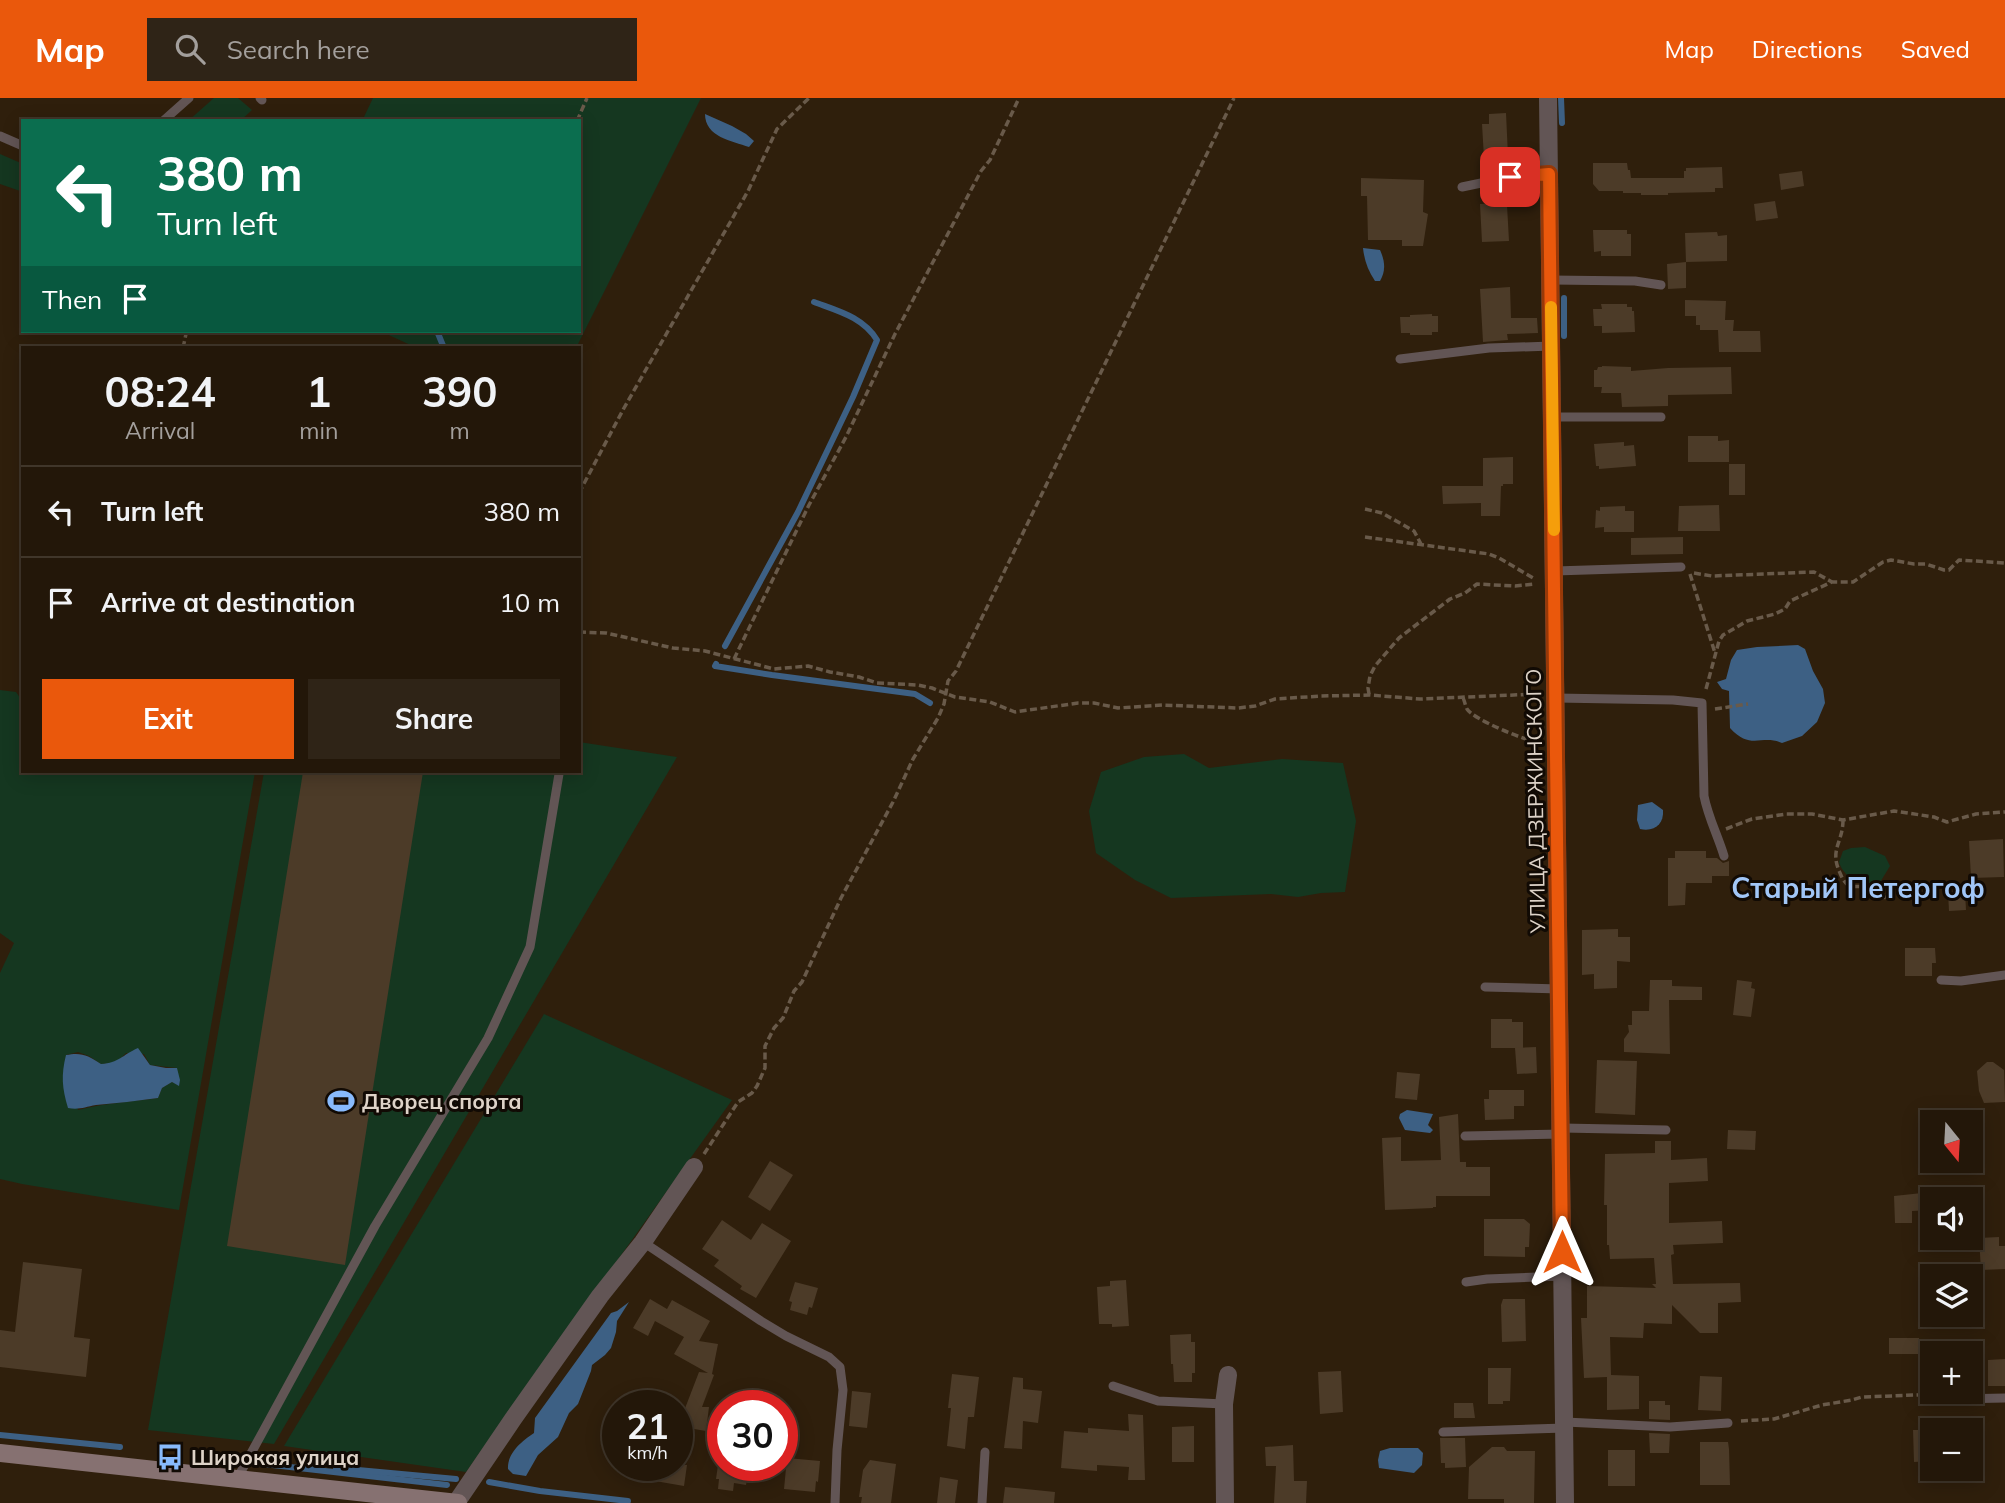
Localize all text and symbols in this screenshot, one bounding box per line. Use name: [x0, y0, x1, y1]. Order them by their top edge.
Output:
search box: [147, 18, 637, 81]
text: Map: [35, 29, 105, 70]
icon: search: [171, 30, 209, 68]
text: Search here: [227, 33, 370, 66]
text: Map: [1664, 34, 1714, 64]
text: Directions: [1752, 34, 1863, 64]
text: Saved: [1901, 34, 1970, 64]
text: 380 m: [157, 142, 303, 203]
icon: left: [42, 147, 133, 238]
pin: [1480, 147, 1540, 207]
icon: arrive: [1491, 158, 1529, 196]
text: Turn left: [157, 203, 277, 243]
icon: arrive: [116, 280, 154, 318]
text: Then: [42, 283, 102, 316]
text: 08:24: [105, 365, 216, 418]
text: 1: [306, 365, 331, 418]
text: 390: [422, 365, 497, 418]
text: Arrival: [125, 416, 195, 445]
text: min: [299, 416, 338, 445]
text: m: [450, 416, 470, 445]
icon: left: [42, 493, 80, 531]
text: Turn left: [101, 495, 203, 528]
text: 380 m: [484, 495, 560, 528]
icon: arrive: [42, 584, 80, 622]
text: Arrive at destination: [101, 586, 356, 619]
text: 10 m: [499, 586, 560, 619]
street label: УЛИЦА ДЗЕРЖИНСКОГО: [1520, 668, 1550, 935]
button: Exit: [42, 679, 294, 759]
button: Share: [308, 679, 560, 759]
district label: Старый Петергоф: [1731, 870, 1985, 905]
sports icon: Дворец спорта: [326, 1086, 356, 1116]
place label: Дворец спорта: [362, 1088, 522, 1114]
north arrow: [1920, 1110, 1983, 1172]
map controls: [1920, 1110, 1983, 1481]
button: sound: [1920, 1187, 1983, 1250]
position arrow: [1525, 1215, 1599, 1289]
button: layers: [1920, 1264, 1983, 1327]
button: +: [1920, 1341, 1983, 1404]
speed limit sign: 30: [707, 1390, 798, 1481]
text: 21: [626, 1404, 669, 1448]
button: −: [1920, 1418, 1983, 1481]
text: km/h: [627, 1441, 668, 1464]
bus stop icon: Широкая улица: [155, 1442, 185, 1472]
place label: Широкая улица: [191, 1444, 359, 1470]

